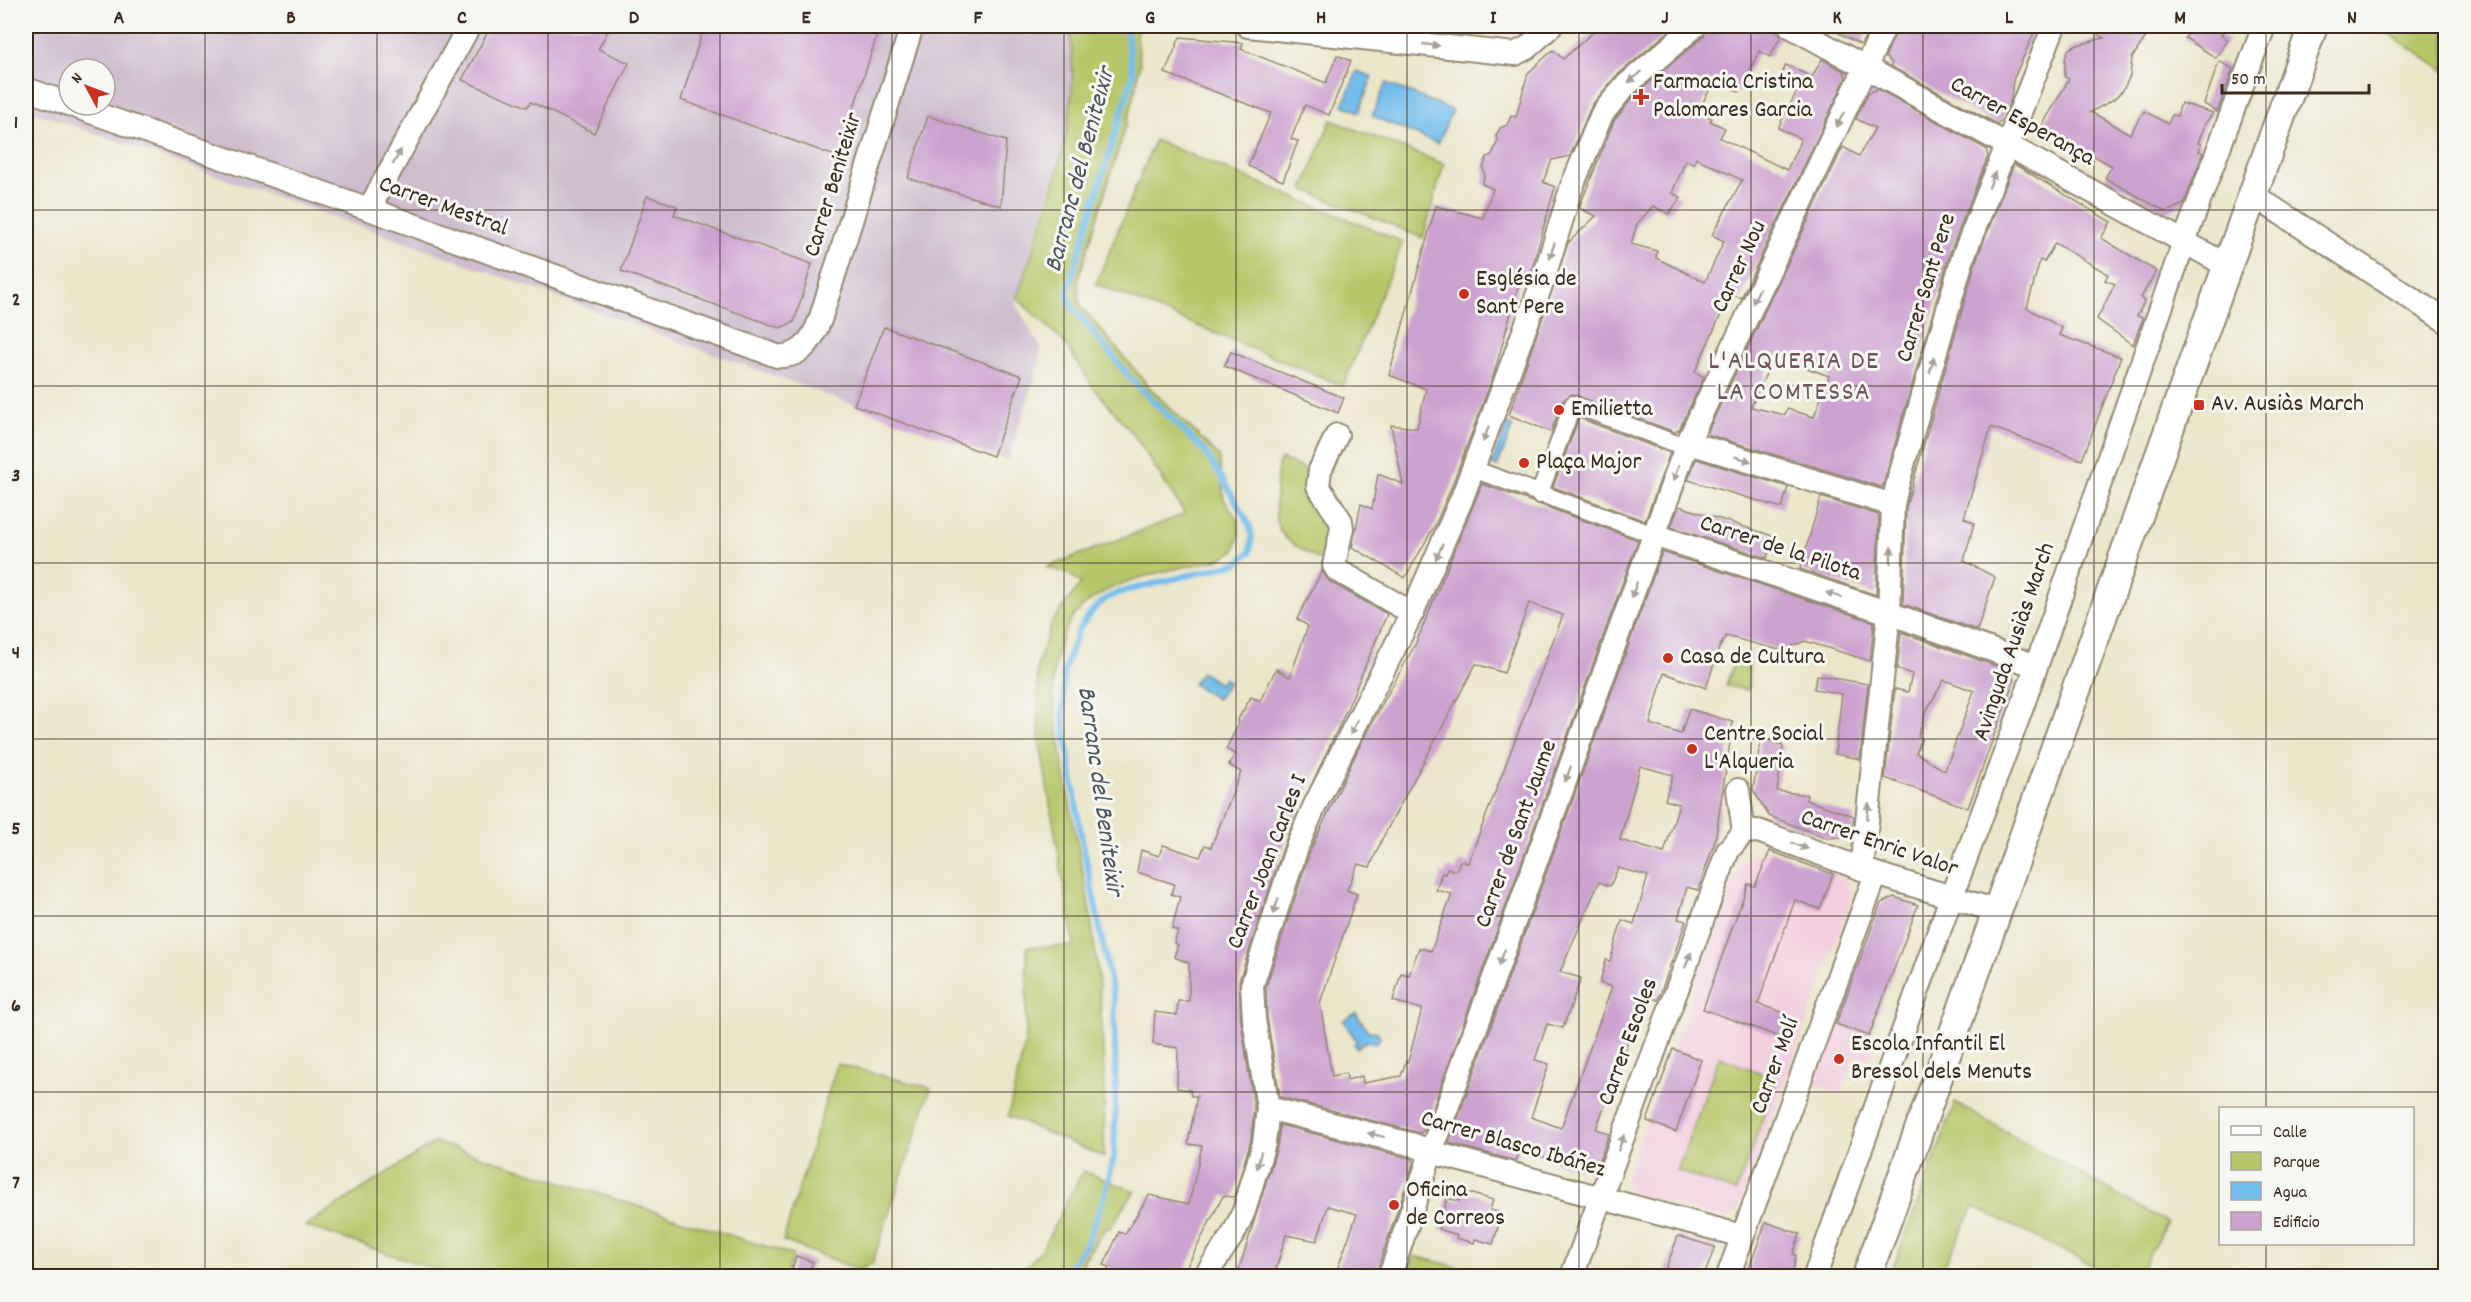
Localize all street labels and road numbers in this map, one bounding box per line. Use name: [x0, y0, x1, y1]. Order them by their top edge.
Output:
street label: Carrer Esperança: [1944, 68, 2101, 176]
street label: Carrer Beniteixir: [796, 109, 872, 261]
street label: Carrer Mestral: [374, 168, 513, 246]
street label: Carrer Sant Pere: [1888, 209, 1966, 367]
street label: Carrer Nou: [1704, 215, 1776, 319]
street label: Carrer de la Pilota: [1695, 507, 1866, 591]
street label: Avinguda Ausiàs March: [1965, 538, 2065, 746]
street label: Carrer de Sant Jaume: [1467, 735, 1567, 933]
street label: Carrer Joan Carles I: [1219, 769, 1317, 954]
street label: Carrer Enric Valor: [1796, 801, 1962, 887]
street label: Carrer Escoles: [1590, 973, 1668, 1111]
street label: Carrer Molí: [1743, 1011, 1810, 1119]
street label: Carrer Blasco Ibáñez: [1417, 1102, 1609, 1188]

